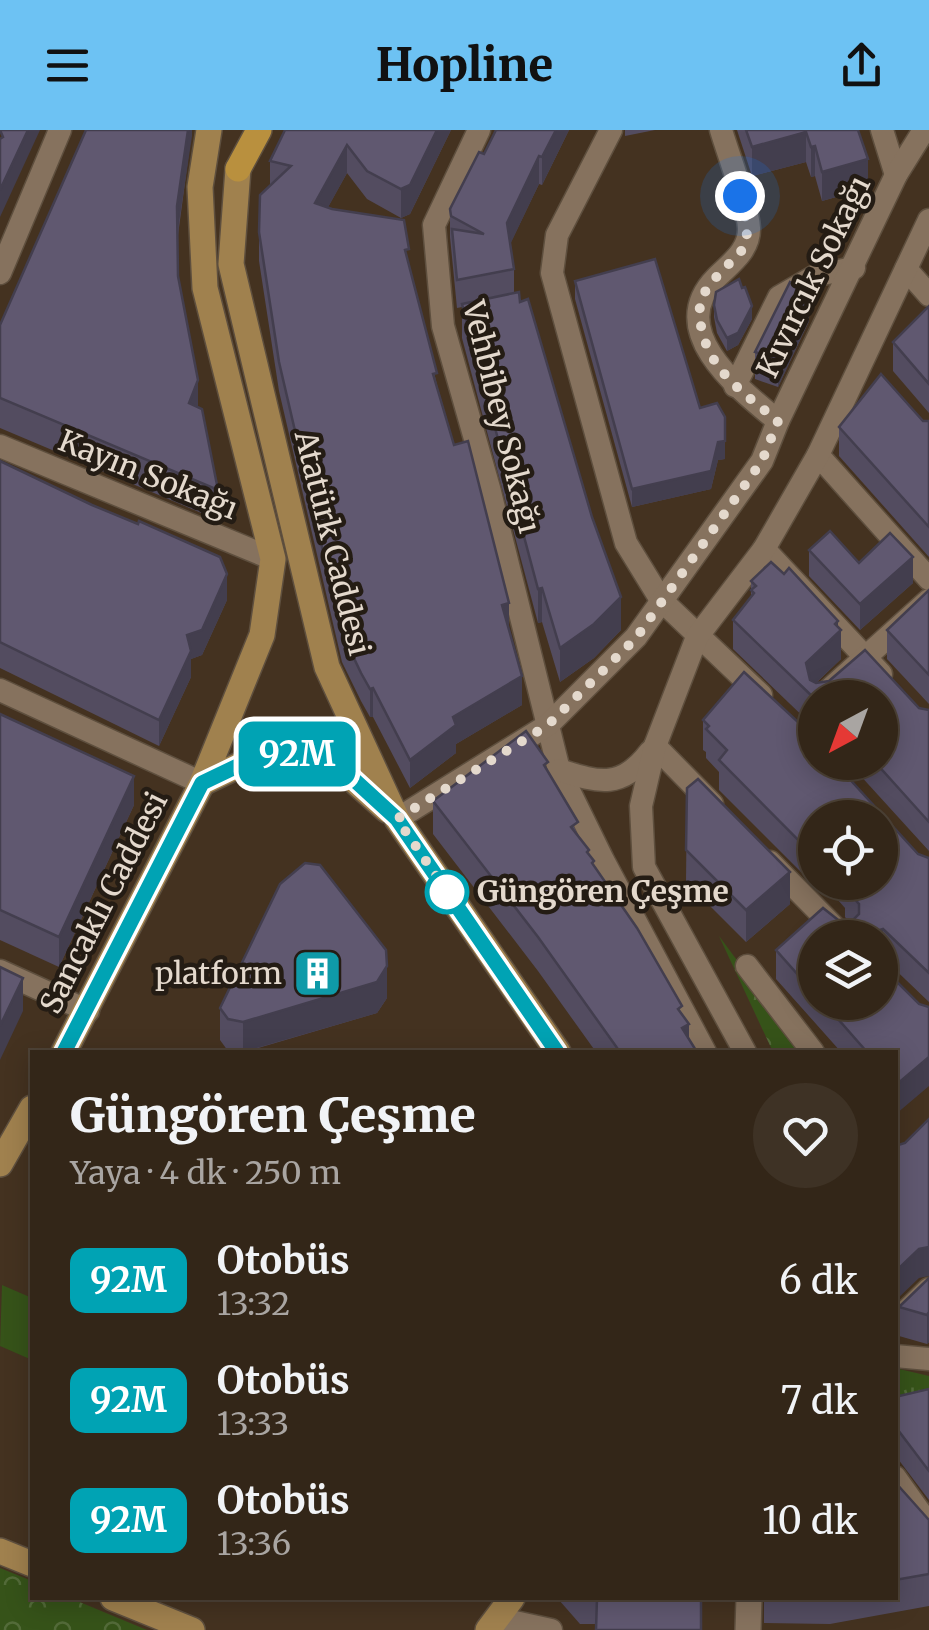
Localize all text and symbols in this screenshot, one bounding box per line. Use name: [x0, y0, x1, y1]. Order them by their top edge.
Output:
text: Hopline: [376, 37, 553, 93]
icon: menu: [40, 38, 95, 93]
icon: share: [834, 38, 889, 93]
street label: Kıvırcık Sokağı: [748, 170, 878, 384]
your location: [715, 171, 765, 221]
street label: Vehbibey Sokağı: [454, 296, 549, 537]
street label: Kayın Sokağı: [53, 421, 243, 527]
street label: Atatürk Caddesi: [286, 425, 379, 659]
north arrow: [798, 680, 898, 780]
map controls: [798, 680, 898, 1020]
line badge: 92M: [240, 722, 354, 786]
text: 92M: [259, 732, 335, 776]
street label: Sancaklı Caddesi: [31, 786, 175, 1020]
button: locate: [798, 800, 898, 900]
marker: Güngören Çeşme: [426, 871, 468, 913]
place label: Güngören Çeşme: [477, 872, 729, 910]
button: layers: [798, 920, 898, 1020]
building icon: platform: [291, 948, 343, 1000]
place label: platform: [155, 954, 282, 992]
button: heart: [753, 1083, 858, 1188]
text: Güngören Çeşme: [70, 1085, 476, 1145]
text: Yaya · 4 dk · 250 m: [70, 1153, 341, 1193]
text: Otobüs: [217, 1237, 350, 1284]
text: 6 dk: [779, 1257, 858, 1304]
text: 92M: [90, 1258, 167, 1302]
text: 13:32: [217, 1284, 290, 1324]
text: Otobüs: [217, 1357, 350, 1404]
text: 7 dk: [780, 1377, 858, 1424]
text: 92M: [90, 1378, 167, 1422]
text: 13:33: [217, 1404, 289, 1444]
text: Otobüs: [217, 1477, 350, 1524]
text: 10 dk: [762, 1497, 858, 1544]
text: 92M: [90, 1498, 167, 1542]
text: 13:36: [217, 1524, 291, 1564]

